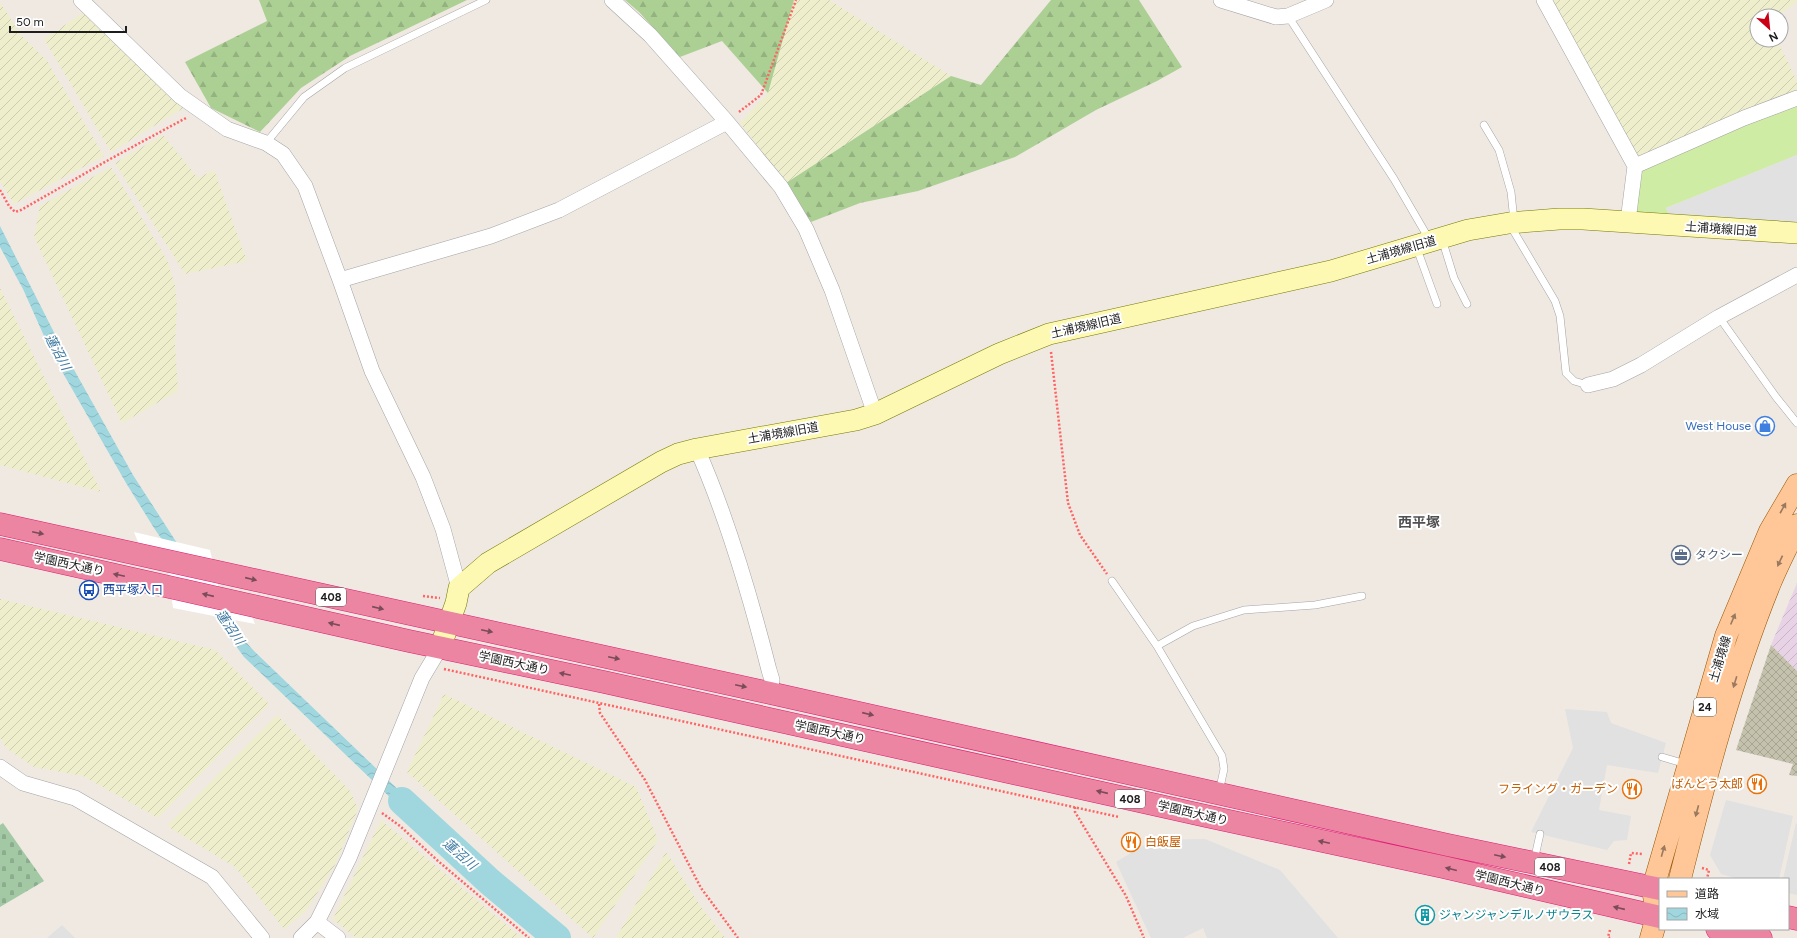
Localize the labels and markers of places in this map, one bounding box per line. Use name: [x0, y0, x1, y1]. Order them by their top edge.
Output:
shop icon: West House: [1754, 415, 1776, 437]
place label: West House: [1686, 419, 1751, 433]
office icon: タクシー: [1670, 544, 1692, 566]
place label: タクシー: [1695, 548, 1743, 562]
bus stop icon: 西平塚入口: [78, 579, 100, 601]
place label: 西平塚入口: [103, 583, 163, 597]
restaurant icon: ばんどう太郎: [1746, 773, 1768, 795]
place label: ばんどう太郎: [1671, 777, 1743, 791]
restaurant icon: フライング・ガーデン: [1621, 778, 1643, 800]
place label: フライング・ガーデン: [1498, 782, 1618, 796]
restaurant icon: 白飯屋: [1120, 831, 1142, 853]
place label: 白飯屋: [1145, 835, 1181, 849]
building icon: ジャンジャンデルノザウラス: [1414, 904, 1436, 926]
place label: ジャンジャンデルノザウラス: [1439, 908, 1594, 922]

